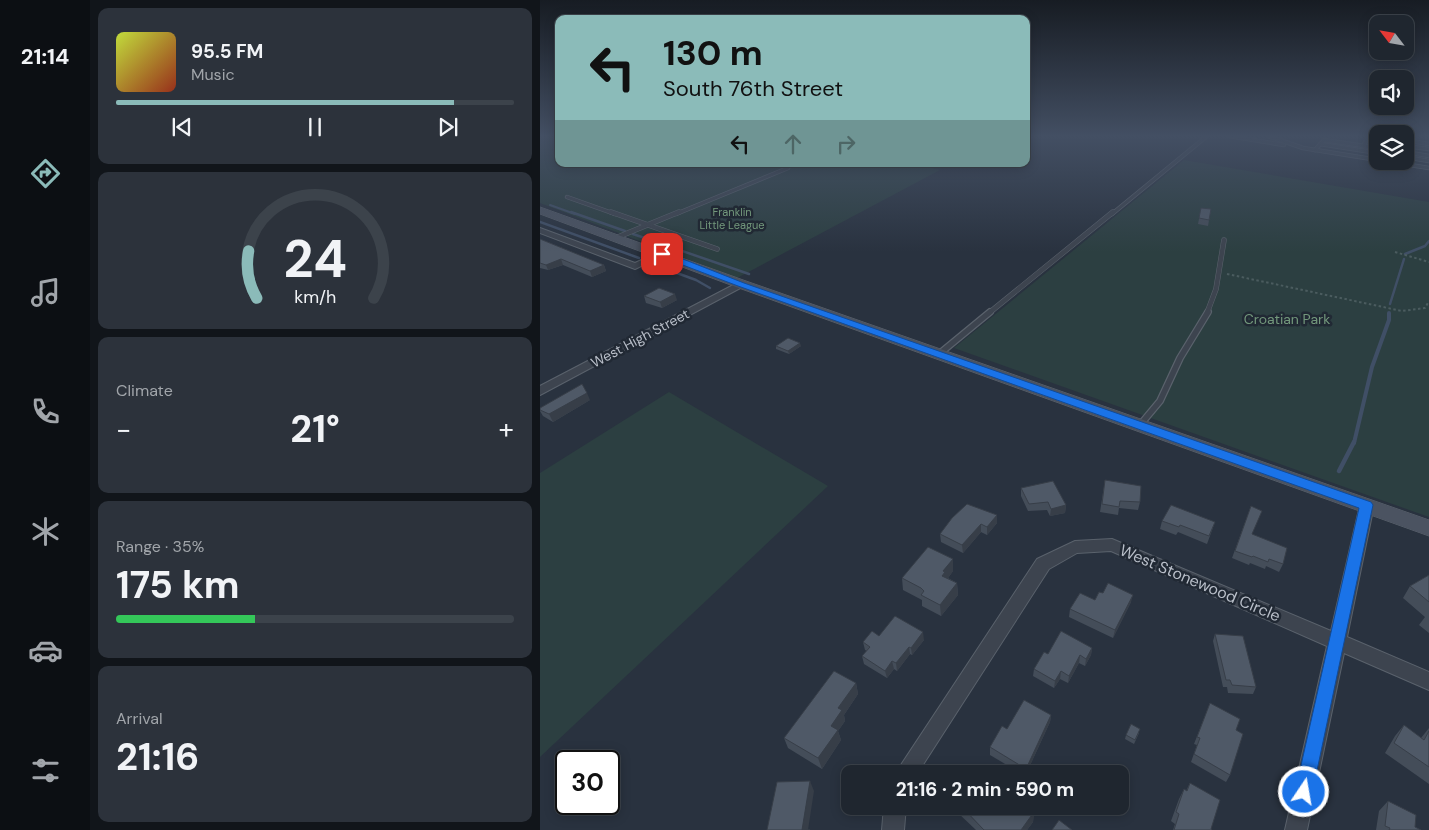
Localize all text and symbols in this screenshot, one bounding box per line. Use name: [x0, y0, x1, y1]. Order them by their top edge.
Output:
north arrow: [1369, 15, 1414, 60]
map controls: [1369, 15, 1414, 170]
text: 130 m: [663, 30, 763, 76]
icon: left: [580, 35, 645, 100]
text: 95.5 FM: [191, 39, 263, 64]
text: 21:14: [21, 42, 69, 71]
text: Music: [191, 64, 235, 85]
button: sound: [1369, 70, 1414, 115]
text: South 76th Street: [663, 74, 843, 103]
icon: previous: [168, 113, 196, 141]
icon: pause: [301, 113, 329, 141]
icon: next: [434, 113, 462, 141]
button: layers: [1369, 125, 1414, 170]
icon: left: [726, 130, 754, 158]
icon: ahead: [779, 130, 807, 158]
icon: right: [832, 130, 860, 158]
icon: directions: [28, 156, 63, 191]
park label: Franklin Little League: [699, 205, 765, 232]
text: 24: [283, 225, 347, 293]
pin: [641, 233, 683, 275]
icon: arrive: [648, 240, 676, 268]
icon: music: [28, 275, 63, 310]
text: km/h: [294, 285, 336, 309]
street label: West High Street: [588, 304, 692, 372]
park label: Croatian Park: [1244, 310, 1330, 328]
text: Climate: [116, 380, 173, 401]
icon: phone: [28, 394, 63, 429]
text: 21°: [290, 404, 340, 454]
text: −: [116, 411, 131, 448]
text: +: [499, 411, 514, 448]
icon: climate: [28, 514, 63, 549]
text: Range · 35%: [116, 536, 204, 557]
street label: West Stonewood Circle: [1116, 540, 1284, 626]
text: 175 km: [116, 560, 240, 610]
icon: car: [28, 633, 63, 668]
text: Arrival: [116, 708, 163, 729]
text: 21:16: [116, 732, 199, 782]
speed limit sign: 30: [555, 750, 620, 815]
icon: filters: [28, 753, 63, 788]
position arrow: [1277, 765, 1329, 817]
text: 21:16 · 2 min · 590 m: [896, 777, 1074, 802]

